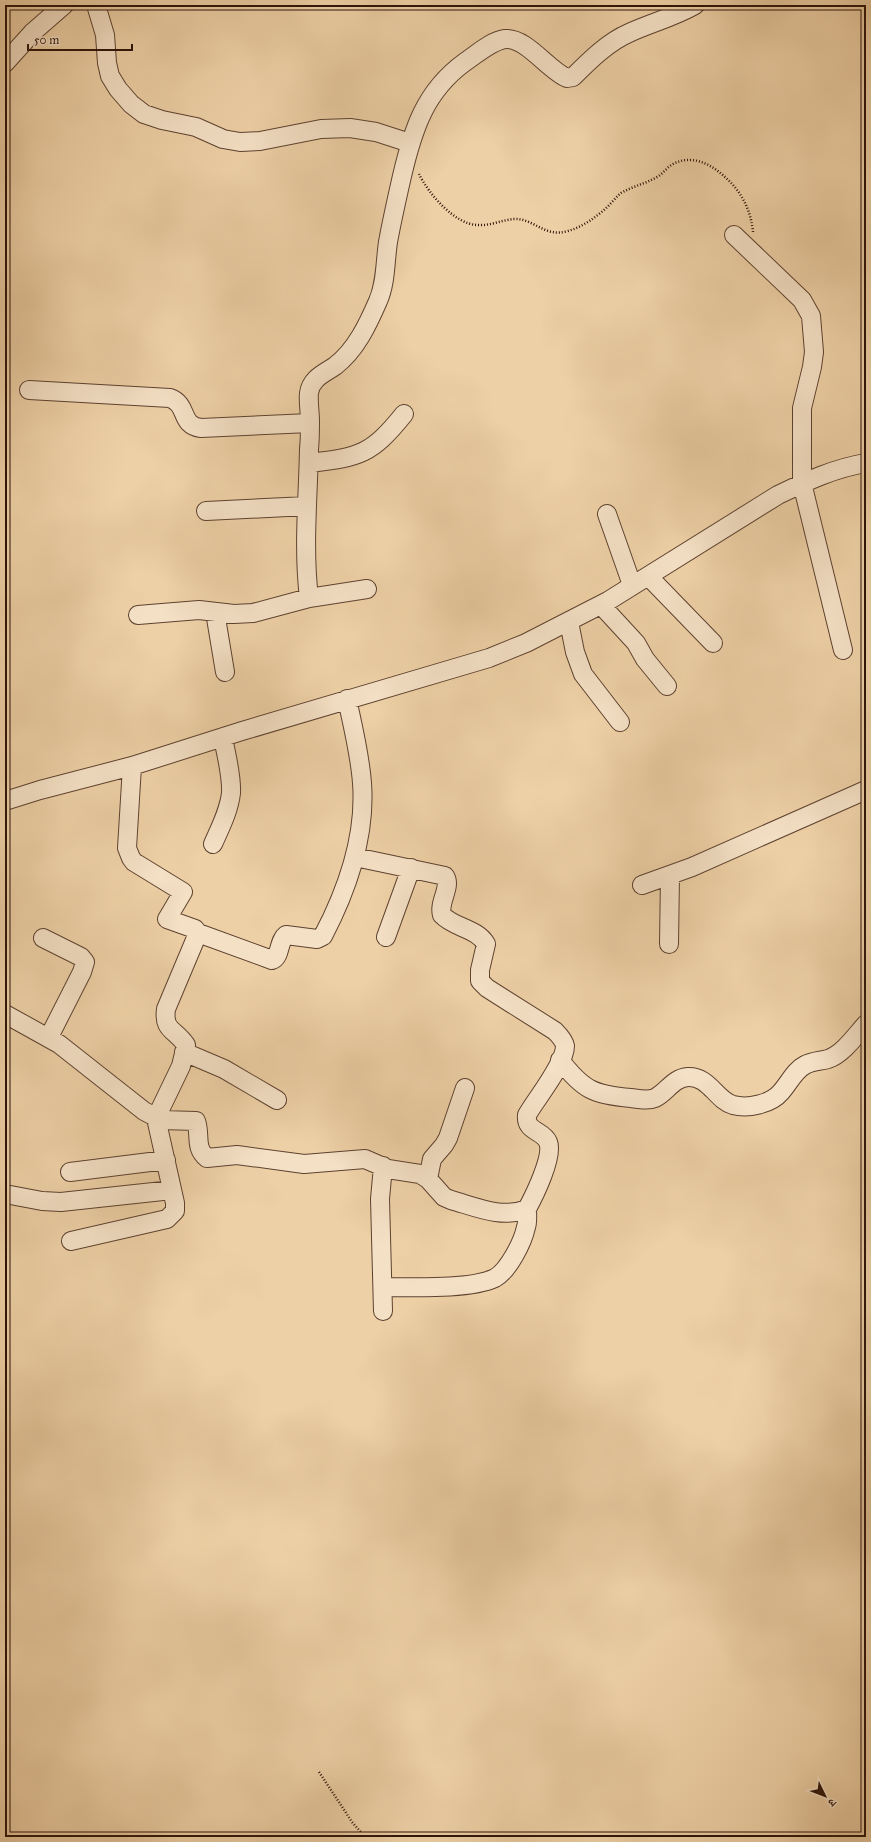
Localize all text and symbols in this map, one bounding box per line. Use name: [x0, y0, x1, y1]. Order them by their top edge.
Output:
scale bar: [28, 26, 132, 52]
text: 50 m: [34, 33, 59, 47]
north arrow: [805, 1776, 845, 1816]
text: उ: [824, 1795, 839, 1810]

